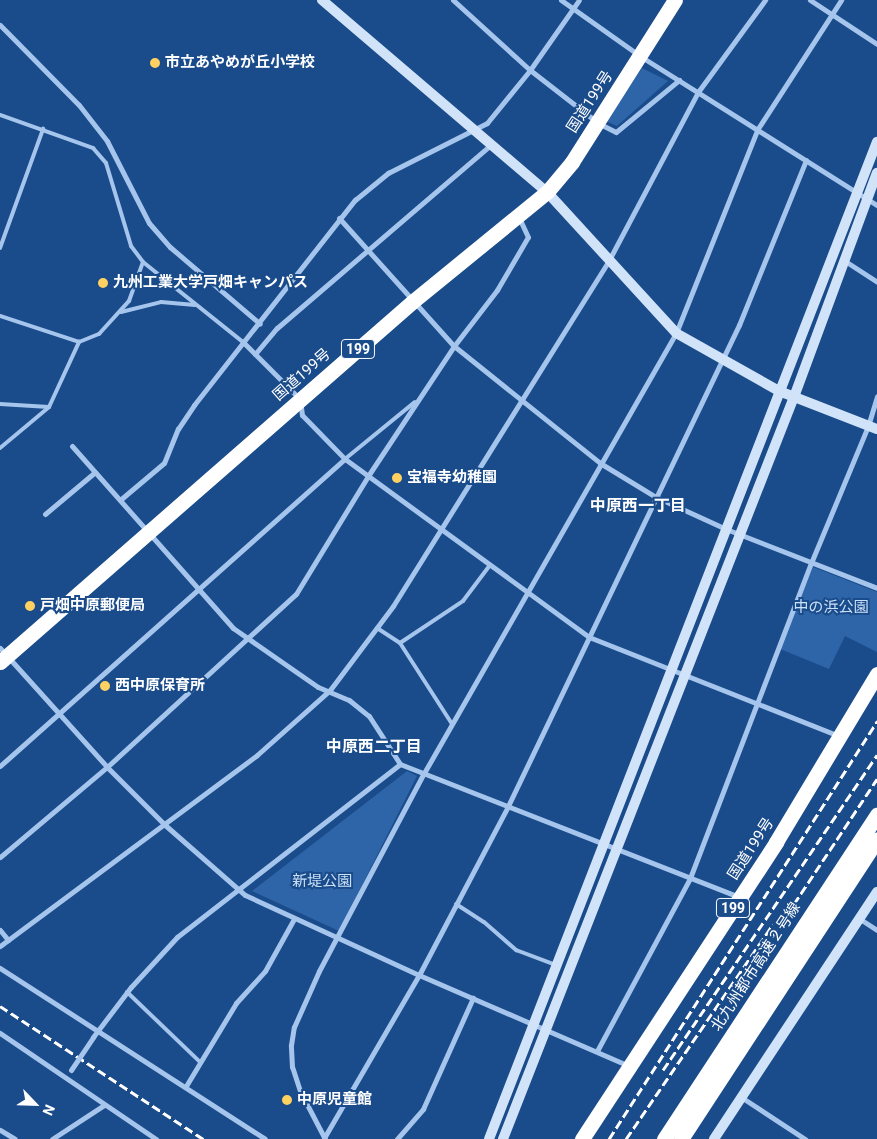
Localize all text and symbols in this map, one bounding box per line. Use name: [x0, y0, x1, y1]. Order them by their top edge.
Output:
place label: 市立あやめが丘小学校: [165, 54, 315, 72]
marker: 市立あやめが丘小学校: [149, 57, 161, 69]
street label: 国道199号: [563, 68, 617, 136]
place label: 九州工業大学戸畑キャンパス: [113, 274, 308, 292]
marker: 九州工業大学戸畑キャンパス: [97, 277, 109, 289]
road number: 199: [340, 338, 376, 360]
street label: 国道199号: [270, 345, 334, 405]
place label: 宝福寺幼稚園: [407, 469, 497, 487]
marker: 宝福寺幼稚園: [391, 472, 403, 484]
district label: 中原西一丁目: [590, 496, 686, 516]
place label: 戸畑中原郵便局: [40, 597, 145, 615]
park label: 中の浜公園: [794, 599, 868, 617]
marker: 戸畑中原郵便局: [24, 600, 36, 612]
place label: 西中原保育所: [115, 677, 205, 695]
marker: 西中原保育所: [99, 680, 111, 692]
district label: 中原西二丁目: [326, 737, 422, 757]
street label: 国道199号: [724, 815, 778, 883]
park label: 新堤公園: [292, 873, 352, 891]
road number: 199: [716, 896, 750, 920]
street label: 北九州都市高速２号線: [708, 899, 804, 1035]
north arrow: [10, 1079, 60, 1129]
place label: 中原児童館: [297, 1091, 372, 1109]
marker: 中原児童館: [281, 1094, 293, 1106]
text: N: [39, 1102, 58, 1118]

